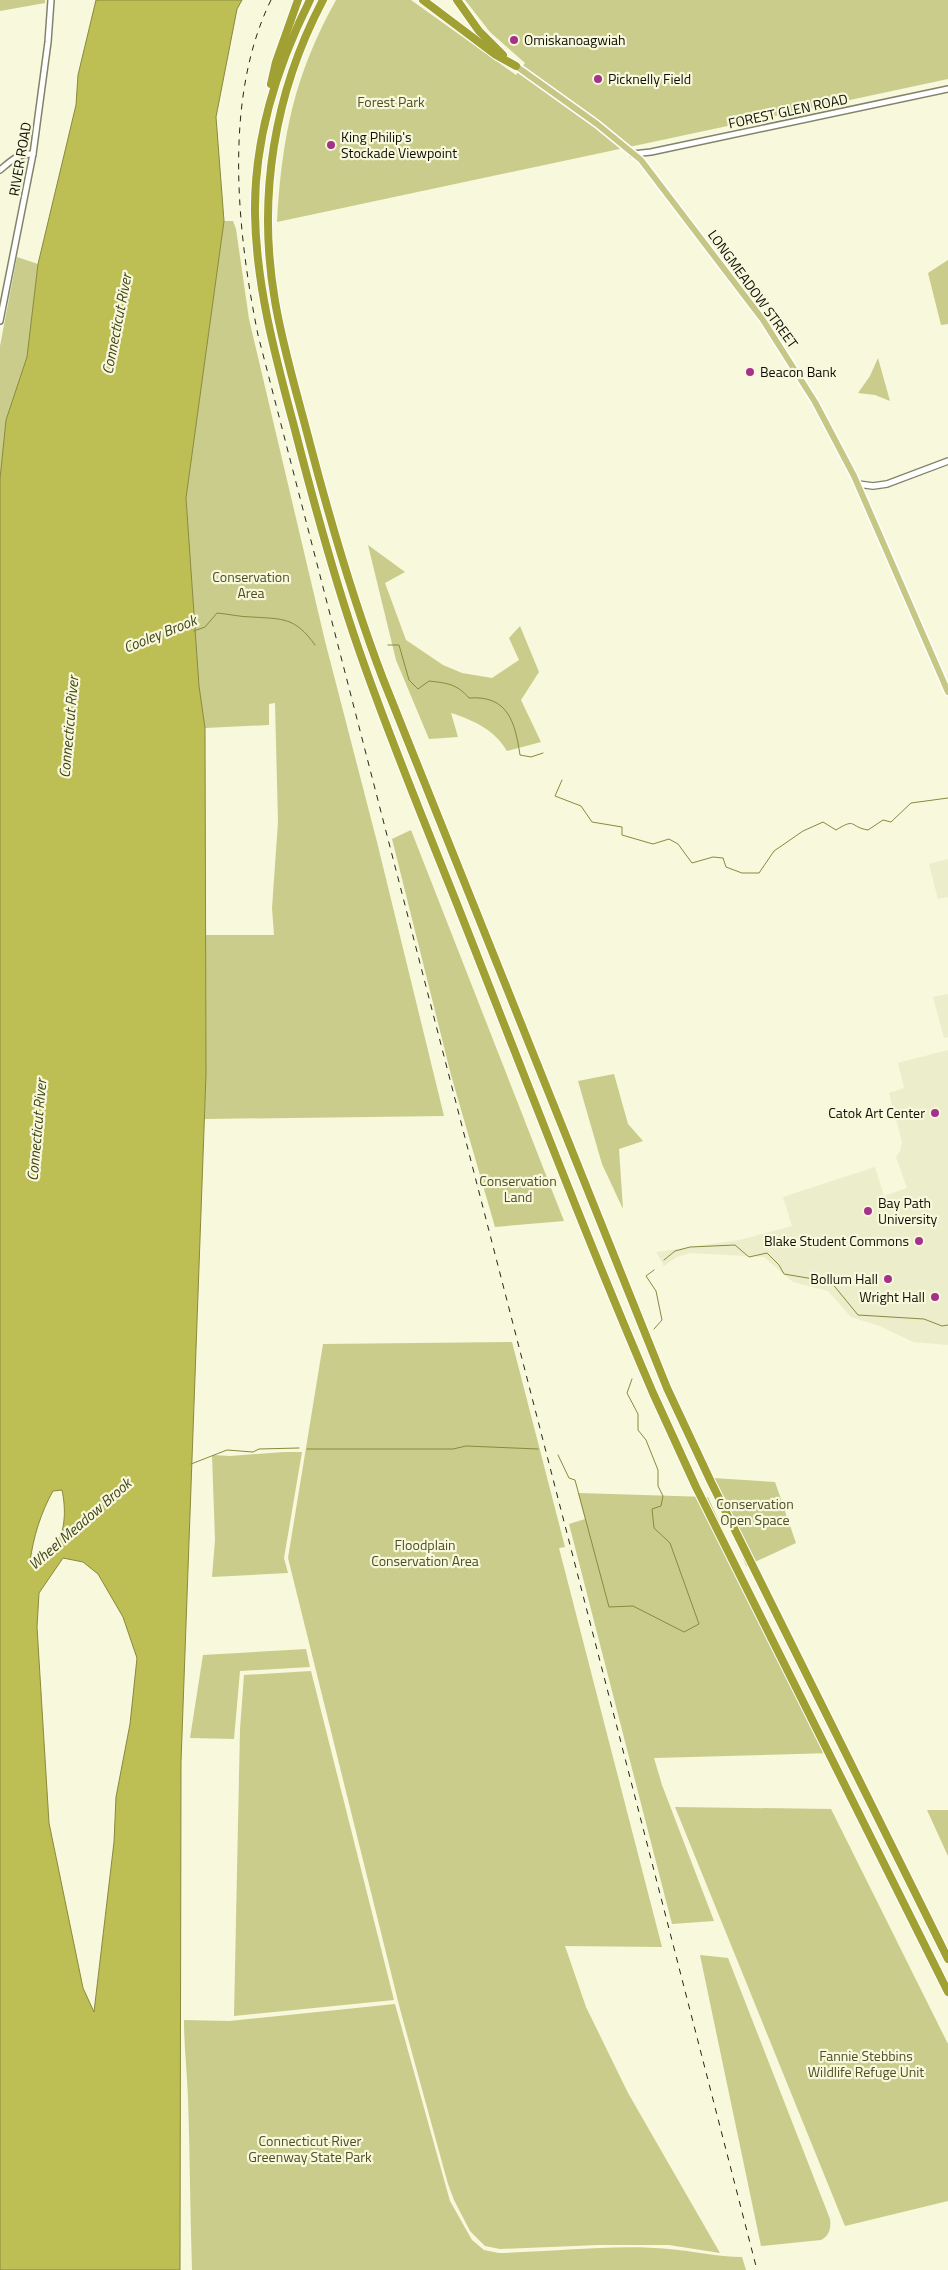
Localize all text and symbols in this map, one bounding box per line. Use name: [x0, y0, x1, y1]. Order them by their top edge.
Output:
place label: Omiskanoagwiah: [524, 29, 626, 50]
marker: Omiskanoagwiah: [508, 34, 520, 46]
place label: Picknelly Field: [608, 68, 691, 89]
marker: Picknelly Field: [592, 73, 604, 85]
street label: FOREST GLEN ROAD: [726, 88, 850, 133]
park label: Forest Park: [357, 91, 425, 112]
street label: RIVER ROAD: [3, 120, 36, 198]
place label: King Philip's Stockade Viewpoint: [341, 126, 457, 163]
marker: King Philip's Stockade Viewpoint: [325, 139, 337, 151]
street label: LONGMEADOW STREET: [703, 225, 804, 353]
water label: Connecticut River: [95, 269, 138, 376]
place label: Beacon Bank: [760, 361, 837, 382]
marker: Beacon Bank: [744, 366, 756, 378]
park label: Conservation Area: [212, 566, 290, 603]
water label: Cooley Brook: [120, 608, 202, 659]
water label: Connecticut River: [53, 673, 85, 779]
water label: Connecticut River: [21, 1076, 53, 1182]
place label: Catok Art Center: [828, 1102, 925, 1123]
marker: Catok Art Center: [929, 1107, 941, 1119]
park label: Conservation Land: [479, 1170, 557, 1207]
place label: Bay Path University: [878, 1192, 938, 1229]
marker: Bay Path University: [862, 1205, 874, 1217]
place label: Blake Student Commons: [764, 1230, 909, 1251]
marker: Blake Student Commons: [913, 1235, 925, 1247]
place label: Bollum Hall: [810, 1268, 878, 1289]
marker: Bollum Hall: [882, 1273, 894, 1285]
place label: Wright Hall: [859, 1286, 925, 1307]
marker: Wright Hall: [929, 1291, 941, 1303]
water label: Wheel Meadow Brook: [23, 1471, 138, 1575]
park label: Conservation Open Space: [716, 1493, 794, 1530]
park label: Floodplain Conservation Area: [371, 1534, 479, 1571]
park label: Fannie Stebbins Wildlife Refuge Unit: [808, 2045, 924, 2082]
park label: Connecticut River Greenway State Park: [248, 2130, 372, 2167]

